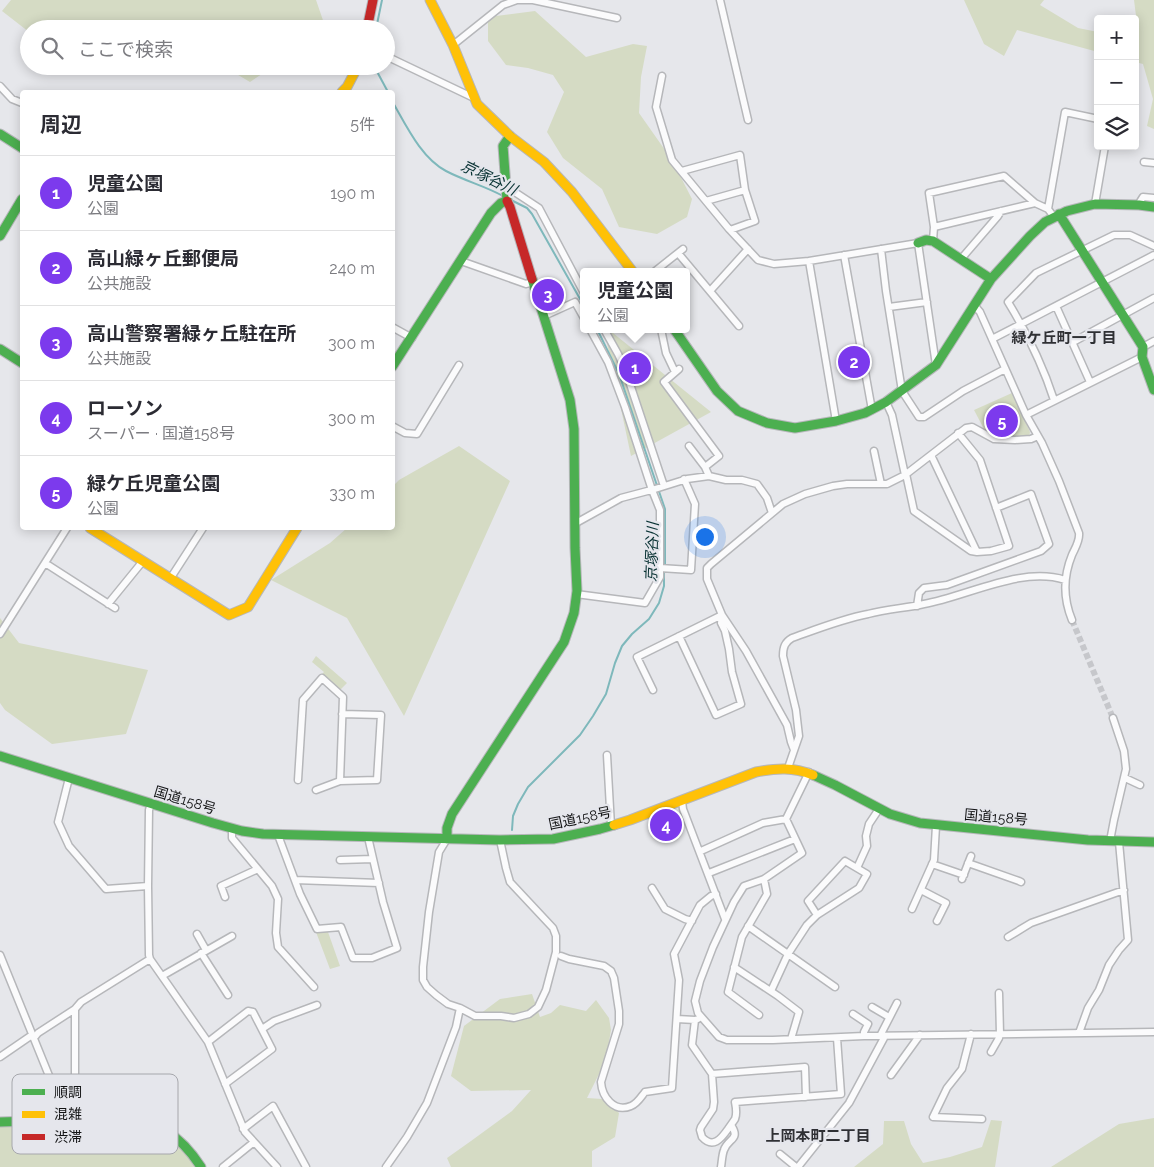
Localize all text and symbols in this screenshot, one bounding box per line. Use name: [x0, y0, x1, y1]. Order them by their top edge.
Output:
map controls: [1094, 15, 1139, 150]
button: +: [1094, 15, 1139, 60]
search box: [20, 20, 395, 75]
icon: search: [38, 34, 66, 62]
text: ここで検索: [78, 38, 173, 60]
button: −: [1094, 60, 1139, 105]
button: layers: [1094, 105, 1139, 150]
text: 周辺: [40, 112, 82, 137]
text: 5件: [350, 115, 375, 134]
water label: 京塚谷川: [458, 157, 522, 200]
text: 児童公園: [87, 172, 163, 194]
text: 1: [52, 184, 60, 203]
text: 190 m: [330, 184, 375, 203]
text: 公園: [87, 199, 119, 218]
text: 高山緑ヶ丘郵便局: [87, 247, 239, 269]
text: 2: [51, 259, 61, 278]
text: 240 m: [329, 259, 375, 278]
popup: [580, 268, 690, 333]
text: 公共施設: [87, 274, 151, 293]
pin: 3: [532, 276, 564, 314]
text: 児童公園: [597, 279, 673, 301]
text: 公園: [597, 306, 629, 325]
text: 高山警察署緑ヶ丘駐在所: [87, 322, 296, 344]
district label: 緑ケ丘町一丁目: [1011, 329, 1117, 347]
text: 3: [52, 334, 60, 353]
text: 300 m: [328, 334, 375, 353]
pin: 2: [838, 343, 870, 381]
text: 公共施設: [87, 349, 151, 368]
pin: 1: [619, 349, 651, 387]
text: ローソン: [87, 397, 163, 419]
pin: 5: [986, 402, 1018, 440]
text: 4: [51, 409, 61, 428]
text: 300 m: [328, 409, 375, 428]
text: スーパー · 国道158号: [87, 424, 235, 443]
text: 緑ケ丘児童公園: [87, 472, 220, 494]
text: 5: [52, 484, 60, 503]
text: 330 m: [329, 484, 375, 503]
text: 公園: [87, 499, 119, 518]
water label: 京塚谷川: [642, 520, 662, 582]
your location: [692, 524, 718, 550]
street label: 国道158号: [152, 783, 218, 817]
street label: 国道158号: [547, 804, 613, 832]
pin: 4: [650, 806, 682, 844]
street label: 国道158号: [963, 806, 1029, 828]
legend: [12, 1074, 178, 1154]
text: 順調: [54, 1084, 82, 1100]
text: 混雑: [54, 1106, 82, 1122]
district label: 上岡本町二丁目: [765, 1127, 871, 1145]
text: 渋滞: [54, 1129, 82, 1145]

